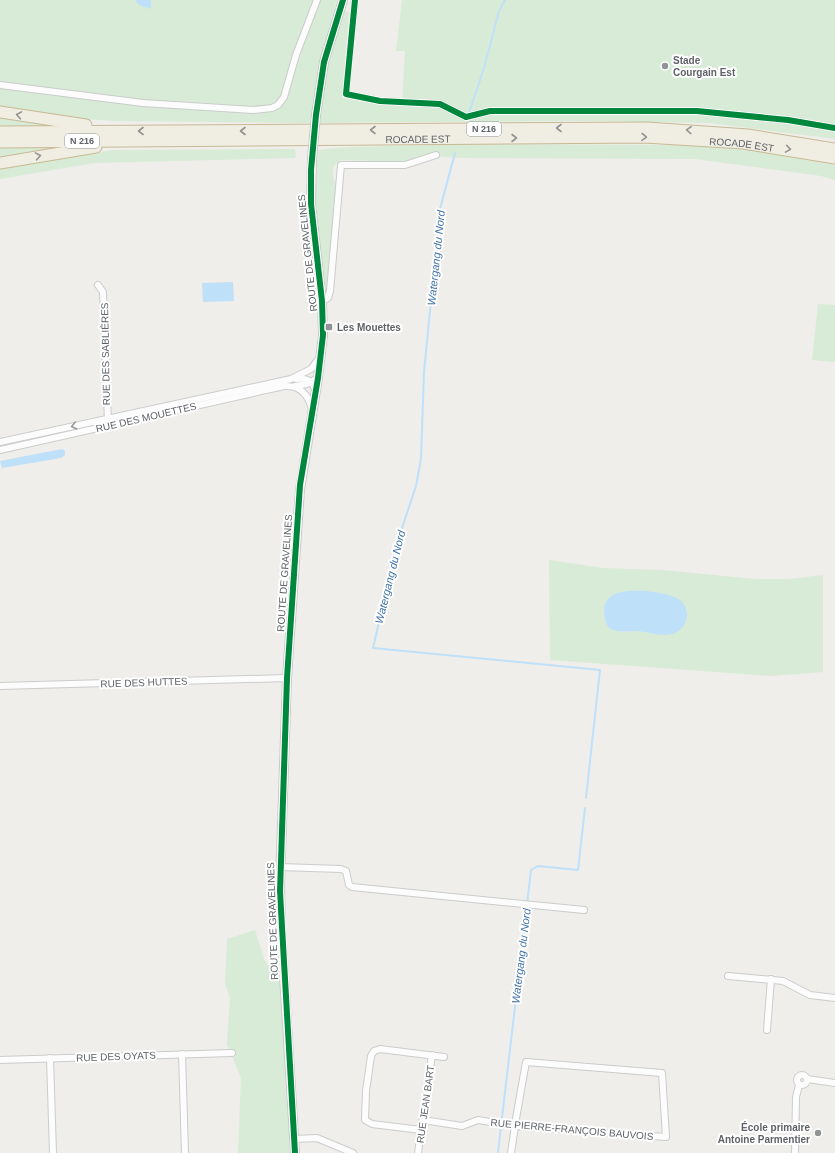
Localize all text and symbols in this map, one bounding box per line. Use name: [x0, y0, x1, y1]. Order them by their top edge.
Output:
place label: Stade Courgain Est: [673, 55, 736, 78]
marker: Stade Courgain Est: [660, 61, 670, 71]
one-way arrow: [16, 112, 22, 120]
road number: N 216: [467, 122, 501, 136]
one-way arrow: [556, 124, 562, 132]
one-way arrow: [370, 125, 376, 134]
one-way arrow: [686, 125, 692, 134]
one-way arrow: [240, 126, 246, 135]
one-way arrow: [138, 127, 144, 135]
one-way arrow: [641, 133, 647, 141]
road number: N 216: [65, 134, 99, 148]
street label: ROCADE EST: [385, 134, 451, 145]
one-way arrow: [511, 134, 517, 142]
street label: ROCADE EST: [709, 136, 775, 154]
one-way arrow: [784, 145, 791, 153]
one-way arrow: [35, 152, 42, 161]
street label: ROUTE DE GRAVELINES: [296, 194, 319, 312]
water label: Watergang du Nord: [425, 209, 447, 306]
street label: RUE DES SABLIÈRES: [98, 302, 112, 406]
marker: Les Mouettes: [324, 322, 334, 332]
place label: Les Mouettes: [337, 322, 401, 333]
street label: RUE DES MOUETTES: [95, 400, 198, 434]
one-way arrow: [71, 421, 77, 429]
street label: ROUTE DE GRAVELINES: [275, 514, 294, 632]
water label: Watergang du Nord: [373, 528, 408, 625]
street label: RUE DES HUTTES: [100, 675, 188, 690]
street label: ROUTE DE GRAVELINES: [265, 862, 280, 980]
water label: Watergang du Nord: [509, 907, 533, 1004]
street label: RUE DES OYATS: [76, 1050, 156, 1063]
street label: RUE JEAN BART: [415, 1064, 436, 1144]
street label: RUE PIERRE-FRANÇOIS BAUVOIS: [490, 1117, 654, 1142]
place label: École primaire Antoine Parmentier: [718, 1121, 810, 1145]
marker: École primaire Antoine Parmentier: [813, 1128, 823, 1138]

